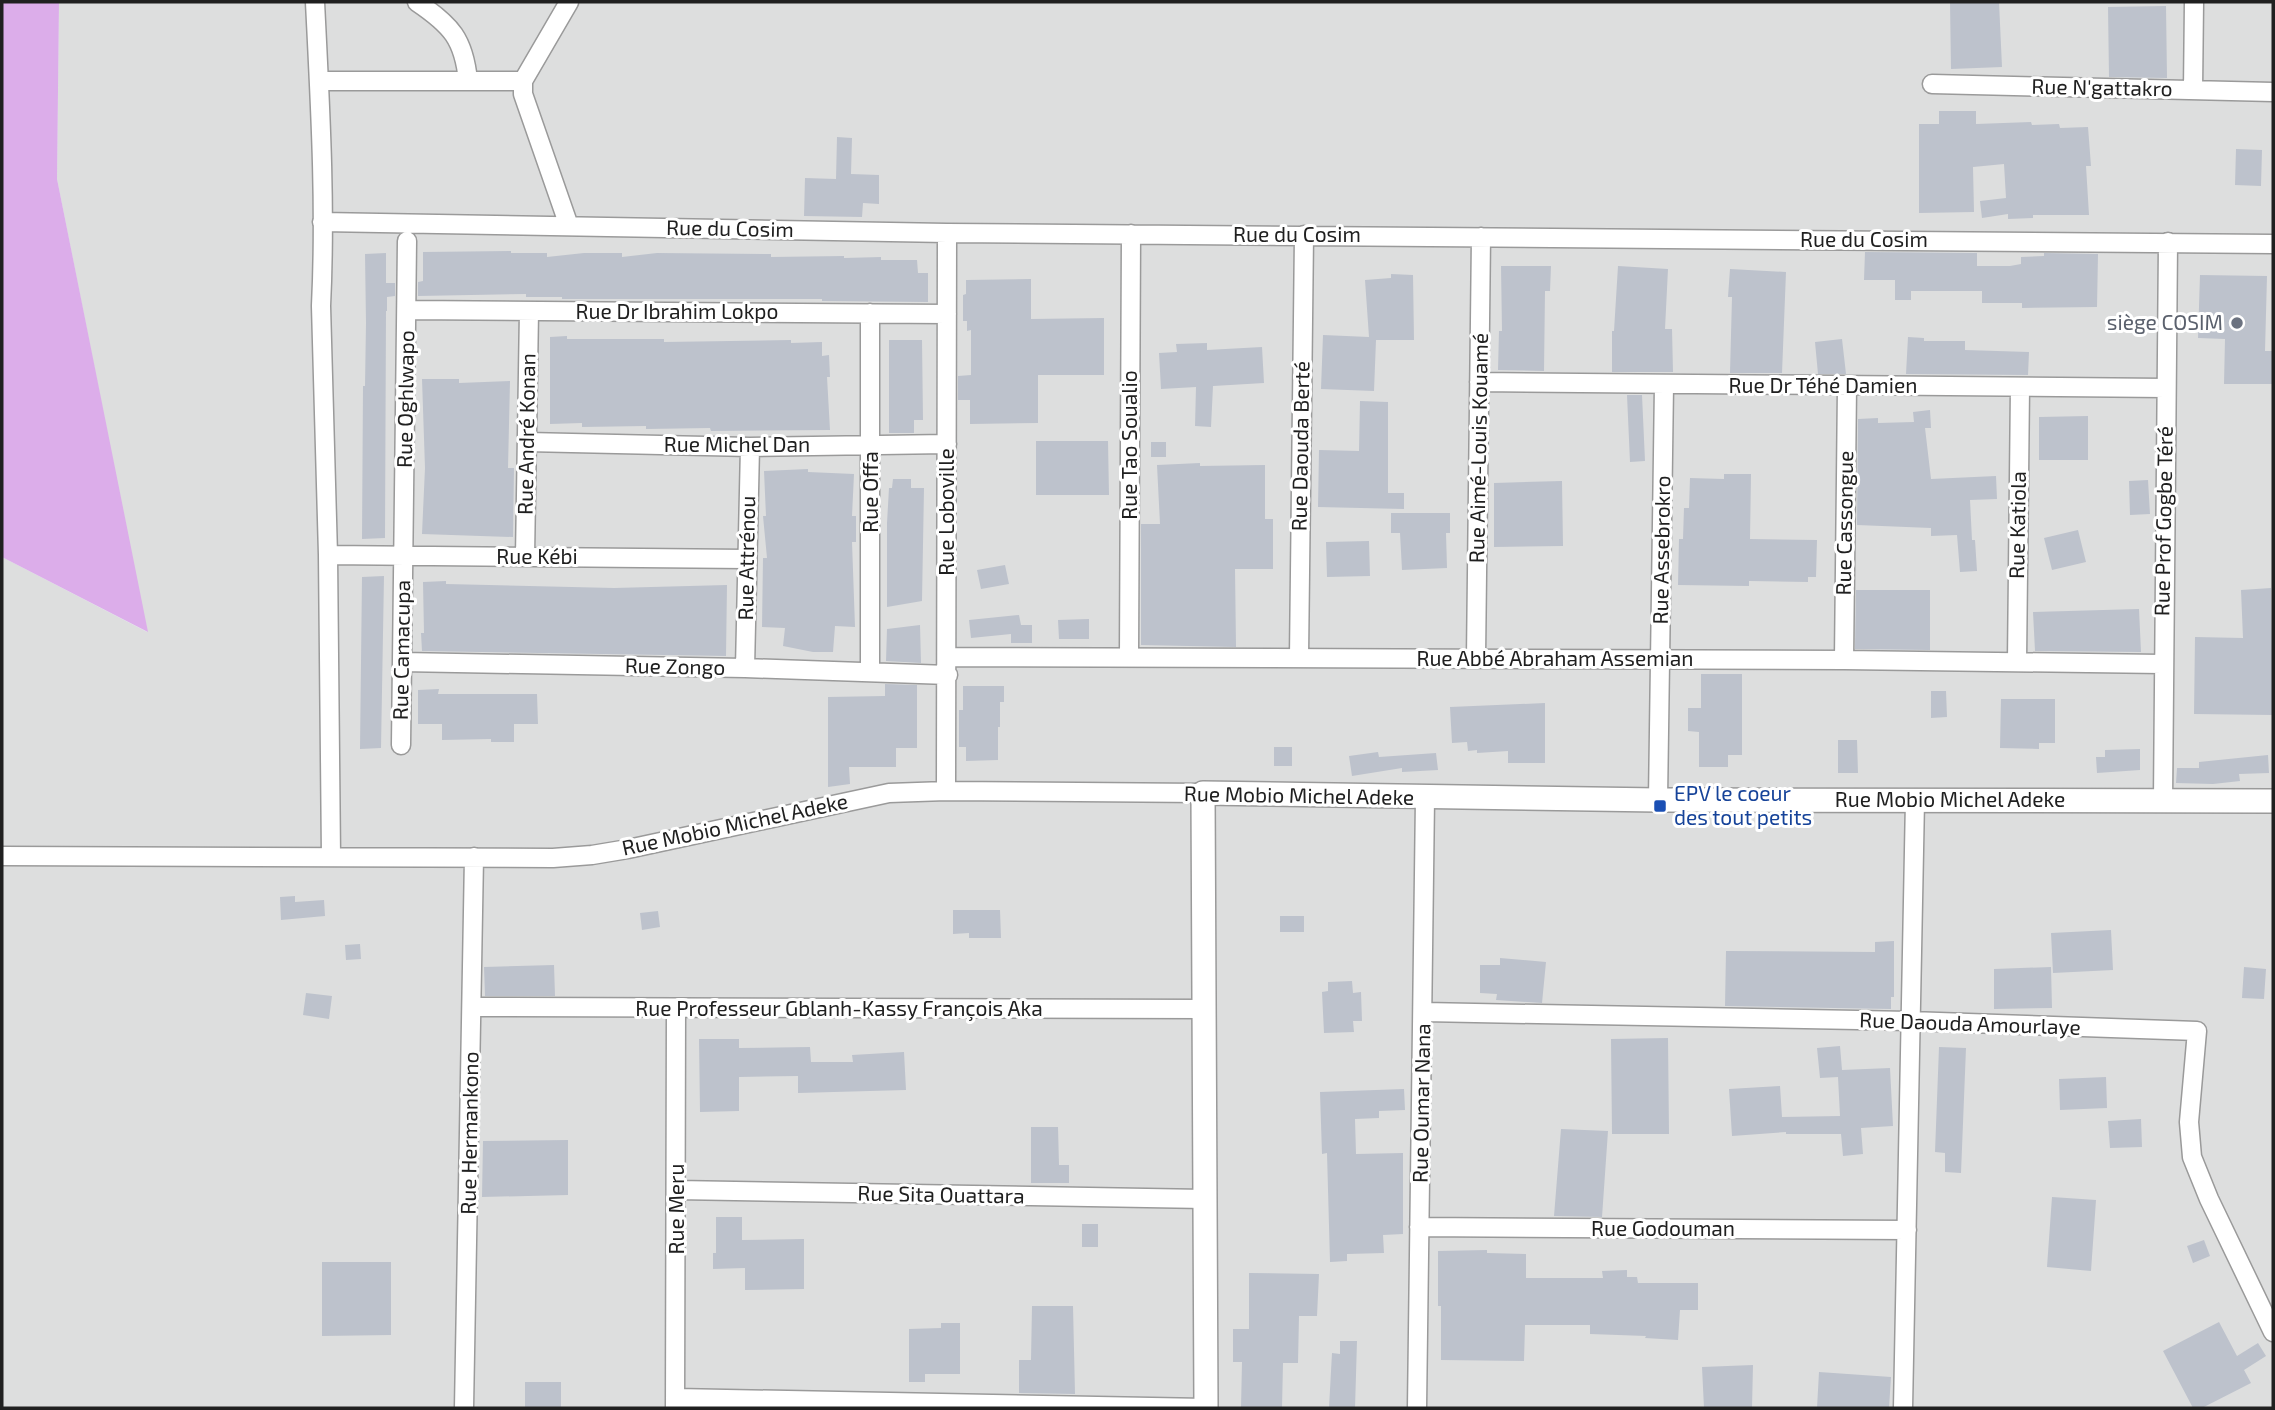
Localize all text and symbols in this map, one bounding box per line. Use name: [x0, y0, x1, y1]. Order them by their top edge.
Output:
street label: Rue N'gattakro: [2031, 73, 2173, 100]
street label: Rue du Cosim: [666, 214, 794, 241]
street label: Rue du Cosim: [1233, 221, 1361, 246]
street label: Rue du Cosim: [1800, 226, 1928, 251]
street label: Rue Dr Ibrahim Lokpo: [576, 298, 778, 323]
place label: siège COSIM: [2107, 309, 2223, 334]
marker: siège COSIM: [2229, 315, 2245, 331]
street label: Rue Oghlwapo: [391, 330, 418, 468]
street label: Rue Aimé-Louis Kouamé: [1463, 333, 1492, 563]
street label: Rue André Konan: [512, 353, 539, 515]
street label: Rue Daouda Berté: [1286, 361, 1313, 531]
street label: Rue Tao Soualio: [1116, 370, 1141, 520]
street label: Rue Dr Téhé Damien: [1729, 372, 1917, 397]
street label: Rue Prof Gogbe Téré: [2148, 426, 2177, 616]
street label: Rue Michel Dan: [664, 431, 810, 456]
street label: Rue Loboville: [933, 448, 958, 576]
street label: Rue Cassongue: [1830, 450, 1857, 596]
street label: Rue Offa: [857, 451, 882, 533]
street label: Rue Katiola: [2003, 471, 2030, 579]
street label: Rue Assebrokro: [1647, 475, 1674, 625]
street label: Rue Attrénou: [732, 495, 759, 621]
street label: Rue Kébi: [496, 543, 578, 568]
street label: Rue Camacupa: [387, 580, 414, 720]
street label: Rue Abbé Abraham Assemian: [1416, 645, 1694, 670]
street label: Rue Zongo: [625, 652, 725, 679]
street label: Rue Mobio Michel Adeke: [1184, 780, 1414, 809]
place label: EPV le coeur des tout petits: [1674, 780, 1812, 829]
street label: Rue Mobio Michel Adeke: [1835, 786, 2065, 811]
street label: Rue Mobio Michel Adeke: [619, 787, 850, 860]
marker: EPV le coeur des tout petits: [1652, 798, 1668, 814]
street label: Rue Professeur Gblanh-Kassy François Aka: [635, 995, 1043, 1022]
street label: Rue Daouda Amourlaye: [1859, 1006, 2081, 1039]
street label: Rue Oumar Nana: [1407, 1023, 1434, 1183]
street label: Rue Hermankono: [455, 1051, 482, 1215]
street label: Rue Meru: [663, 1164, 688, 1255]
street label: Rue Sita Ouattara: [857, 1180, 1025, 1207]
street label: Rue Godouman: [1591, 1215, 1735, 1240]

